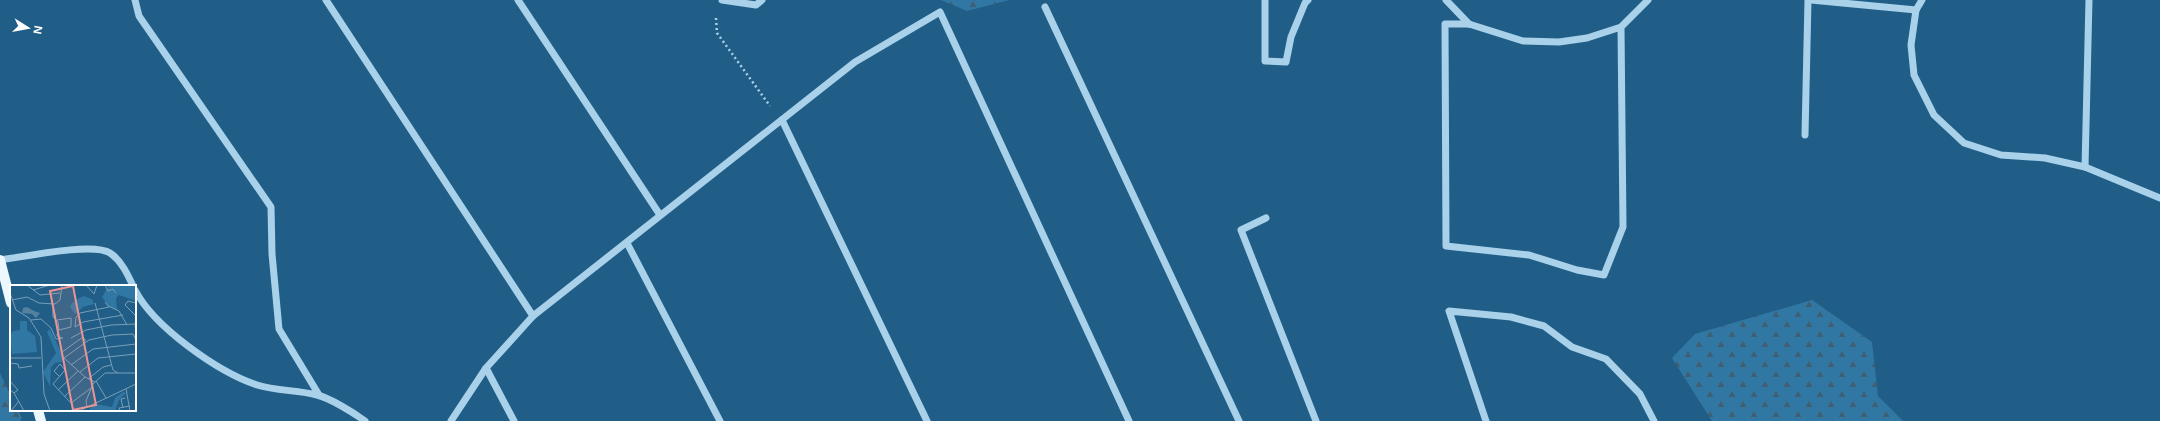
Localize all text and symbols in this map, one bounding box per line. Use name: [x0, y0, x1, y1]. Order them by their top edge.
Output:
north arrow: [8, 8, 48, 48]
text: N: [30, 24, 45, 35]
inset map: [10, 285, 136, 411]

